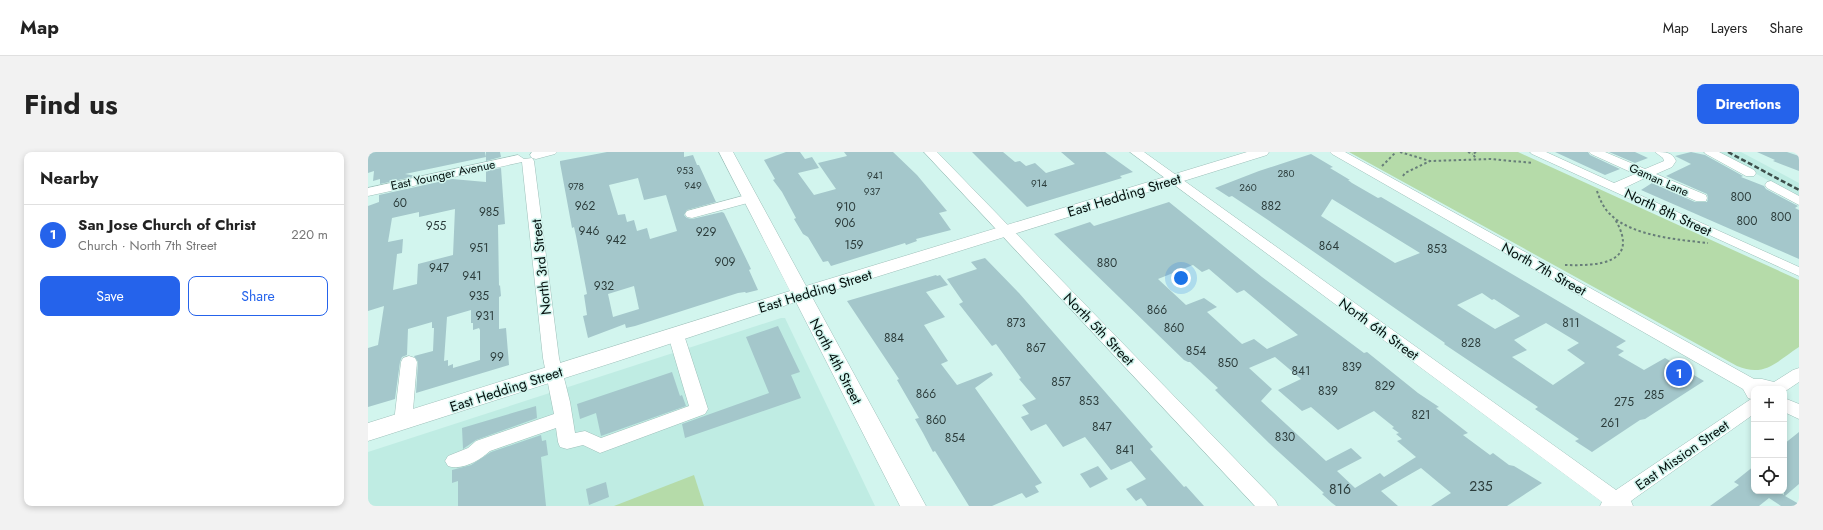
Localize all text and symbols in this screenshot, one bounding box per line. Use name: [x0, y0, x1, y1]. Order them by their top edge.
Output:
text: Map: [20, 14, 59, 41]
text: Map: [1663, 18, 1689, 38]
text: Layers: [1711, 18, 1747, 38]
text: Share: [1769, 18, 1803, 38]
text: Find us: [24, 84, 118, 125]
button: Directions: [1697, 84, 1799, 124]
street label: East Younger Avenue: [389, 155, 497, 195]
street label: Gaman Lane: [1626, 159, 1692, 201]
house number: 953: [677, 163, 694, 178]
text: Nearby: [40, 166, 98, 190]
house number: 280: [1277, 166, 1295, 181]
house number: 941: [867, 168, 883, 183]
street label: East Hedding Street: [1065, 168, 1184, 222]
house number: 914: [1031, 176, 1047, 191]
house number: 949: [684, 178, 702, 193]
house number: 978: [568, 179, 584, 194]
house number: 260: [1239, 180, 1257, 195]
street label: North 8th Street: [1621, 183, 1715, 241]
house number: 937: [864, 184, 881, 199]
house number: 800: [1731, 188, 1751, 206]
house number: 60: [393, 194, 407, 212]
house number: 962: [575, 197, 595, 215]
house number: 882: [1261, 197, 1281, 215]
house number: 910: [836, 198, 856, 216]
house number: 985: [479, 203, 499, 221]
house number: 800: [1771, 208, 1791, 226]
house number: 800: [1737, 212, 1757, 230]
text: San Jose Church of Christ: [78, 214, 256, 236]
house number: 906: [834, 214, 856, 232]
house number: 955: [426, 217, 446, 235]
street label: North 3rd Street: [526, 217, 556, 316]
house number: 946: [579, 222, 599, 240]
house number: 929: [696, 223, 716, 241]
text: 1: [50, 225, 56, 244]
text: 220 m: [291, 225, 328, 244]
house number: 942: [606, 231, 627, 249]
text: Church · North 7th Street: [78, 236, 217, 255]
house number: 159: [844, 236, 864, 254]
house number: 864: [1319, 237, 1339, 255]
street label: North 7th Street: [1498, 237, 1590, 301]
house number: 951: [469, 239, 489, 257]
house number: 853: [1427, 240, 1447, 258]
house number: 909: [714, 253, 736, 271]
house number: 880: [1097, 254, 1117, 272]
house number: 947: [429, 259, 450, 277]
street label: East Hedding Street: [756, 264, 875, 318]
house number: 941: [462, 267, 482, 285]
your location: [1171, 268, 1191, 288]
button: Save: [40, 276, 180, 316]
button: Share: [188, 276, 328, 316]
house number: 932: [594, 277, 614, 295]
house number: 935: [469, 287, 489, 305]
street label: North 5th Street: [1059, 288, 1139, 370]
street label: North 6th Street: [1335, 293, 1424, 365]
house number: 866: [1147, 301, 1167, 319]
house number: 931: [476, 307, 494, 325]
house number: 873: [1006, 314, 1026, 332]
house number: 811: [1562, 314, 1580, 332]
street label: North 4th Street: [805, 315, 867, 408]
house number: 860: [1164, 319, 1184, 337]
house number: 884: [884, 329, 904, 347]
house number: 828: [1461, 334, 1481, 352]
house number: 867: [1026, 339, 1047, 357]
house number: 854: [1186, 342, 1206, 360]
house number: 99: [490, 348, 504, 366]
house number: 850: [1218, 354, 1238, 372]
house number: 839: [1342, 358, 1362, 376]
pin: 1: [1666, 358, 1692, 388]
street label: East Hedding Street: [447, 361, 566, 417]
house number: 841: [1292, 362, 1310, 380]
house number: 857: [1051, 373, 1072, 391]
house number: 829: [1375, 377, 1395, 395]
house number: 839: [1318, 382, 1338, 400]
house number: 866: [916, 385, 936, 403]
house number: 285: [1644, 386, 1664, 404]
map controls: [1751, 386, 1787, 494]
button: +: [1751, 386, 1787, 422]
house number: 853: [1079, 392, 1099, 410]
house number: 275: [1614, 393, 1634, 411]
house number: 821: [1412, 406, 1430, 424]
house number: 860: [926, 411, 946, 429]
house number: 261: [1600, 414, 1620, 432]
street label: East Mission Street: [1631, 415, 1733, 495]
house number: 847: [1092, 418, 1113, 436]
button: −: [1751, 422, 1787, 458]
house number: 830: [1275, 428, 1295, 446]
house number: 854: [945, 429, 965, 447]
house number: 841: [1116, 441, 1134, 459]
button: locate: [1751, 458, 1787, 494]
house number: 235: [1469, 476, 1493, 496]
house number: 816: [1329, 479, 1351, 499]

